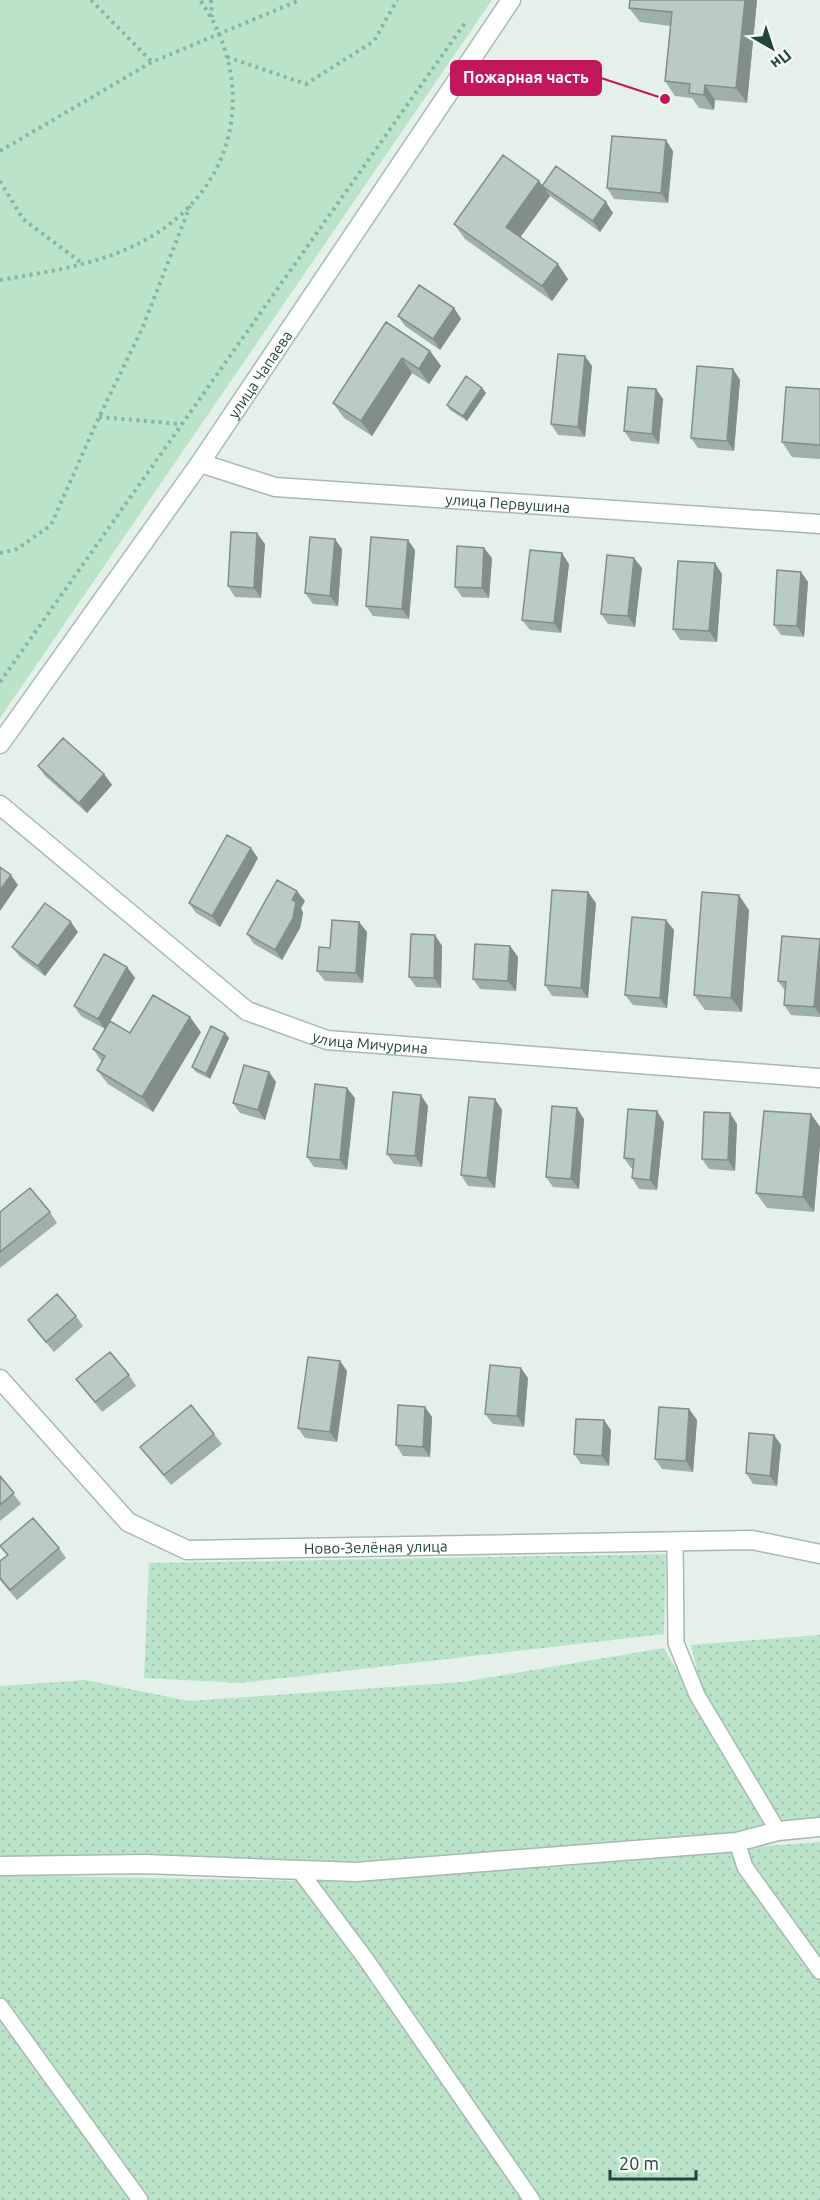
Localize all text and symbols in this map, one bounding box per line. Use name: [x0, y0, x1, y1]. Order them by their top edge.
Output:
north arrow: [742, 18, 802, 78]
text: Пн: [768, 46, 795, 73]
callout: Пожарная часть: [451, 61, 601, 95]
text: Пожарная часть: [463, 68, 589, 86]
street label: улица Чапаева: [224, 327, 295, 421]
street label: улица Первушина: [445, 490, 571, 516]
street label: улица Мичурина: [310, 1027, 428, 1056]
street label: Ново-Зелёная улица: [304, 1537, 448, 1556]
scale bar: [610, 2143, 696, 2181]
text: 20 m: [619, 2153, 659, 2173]

